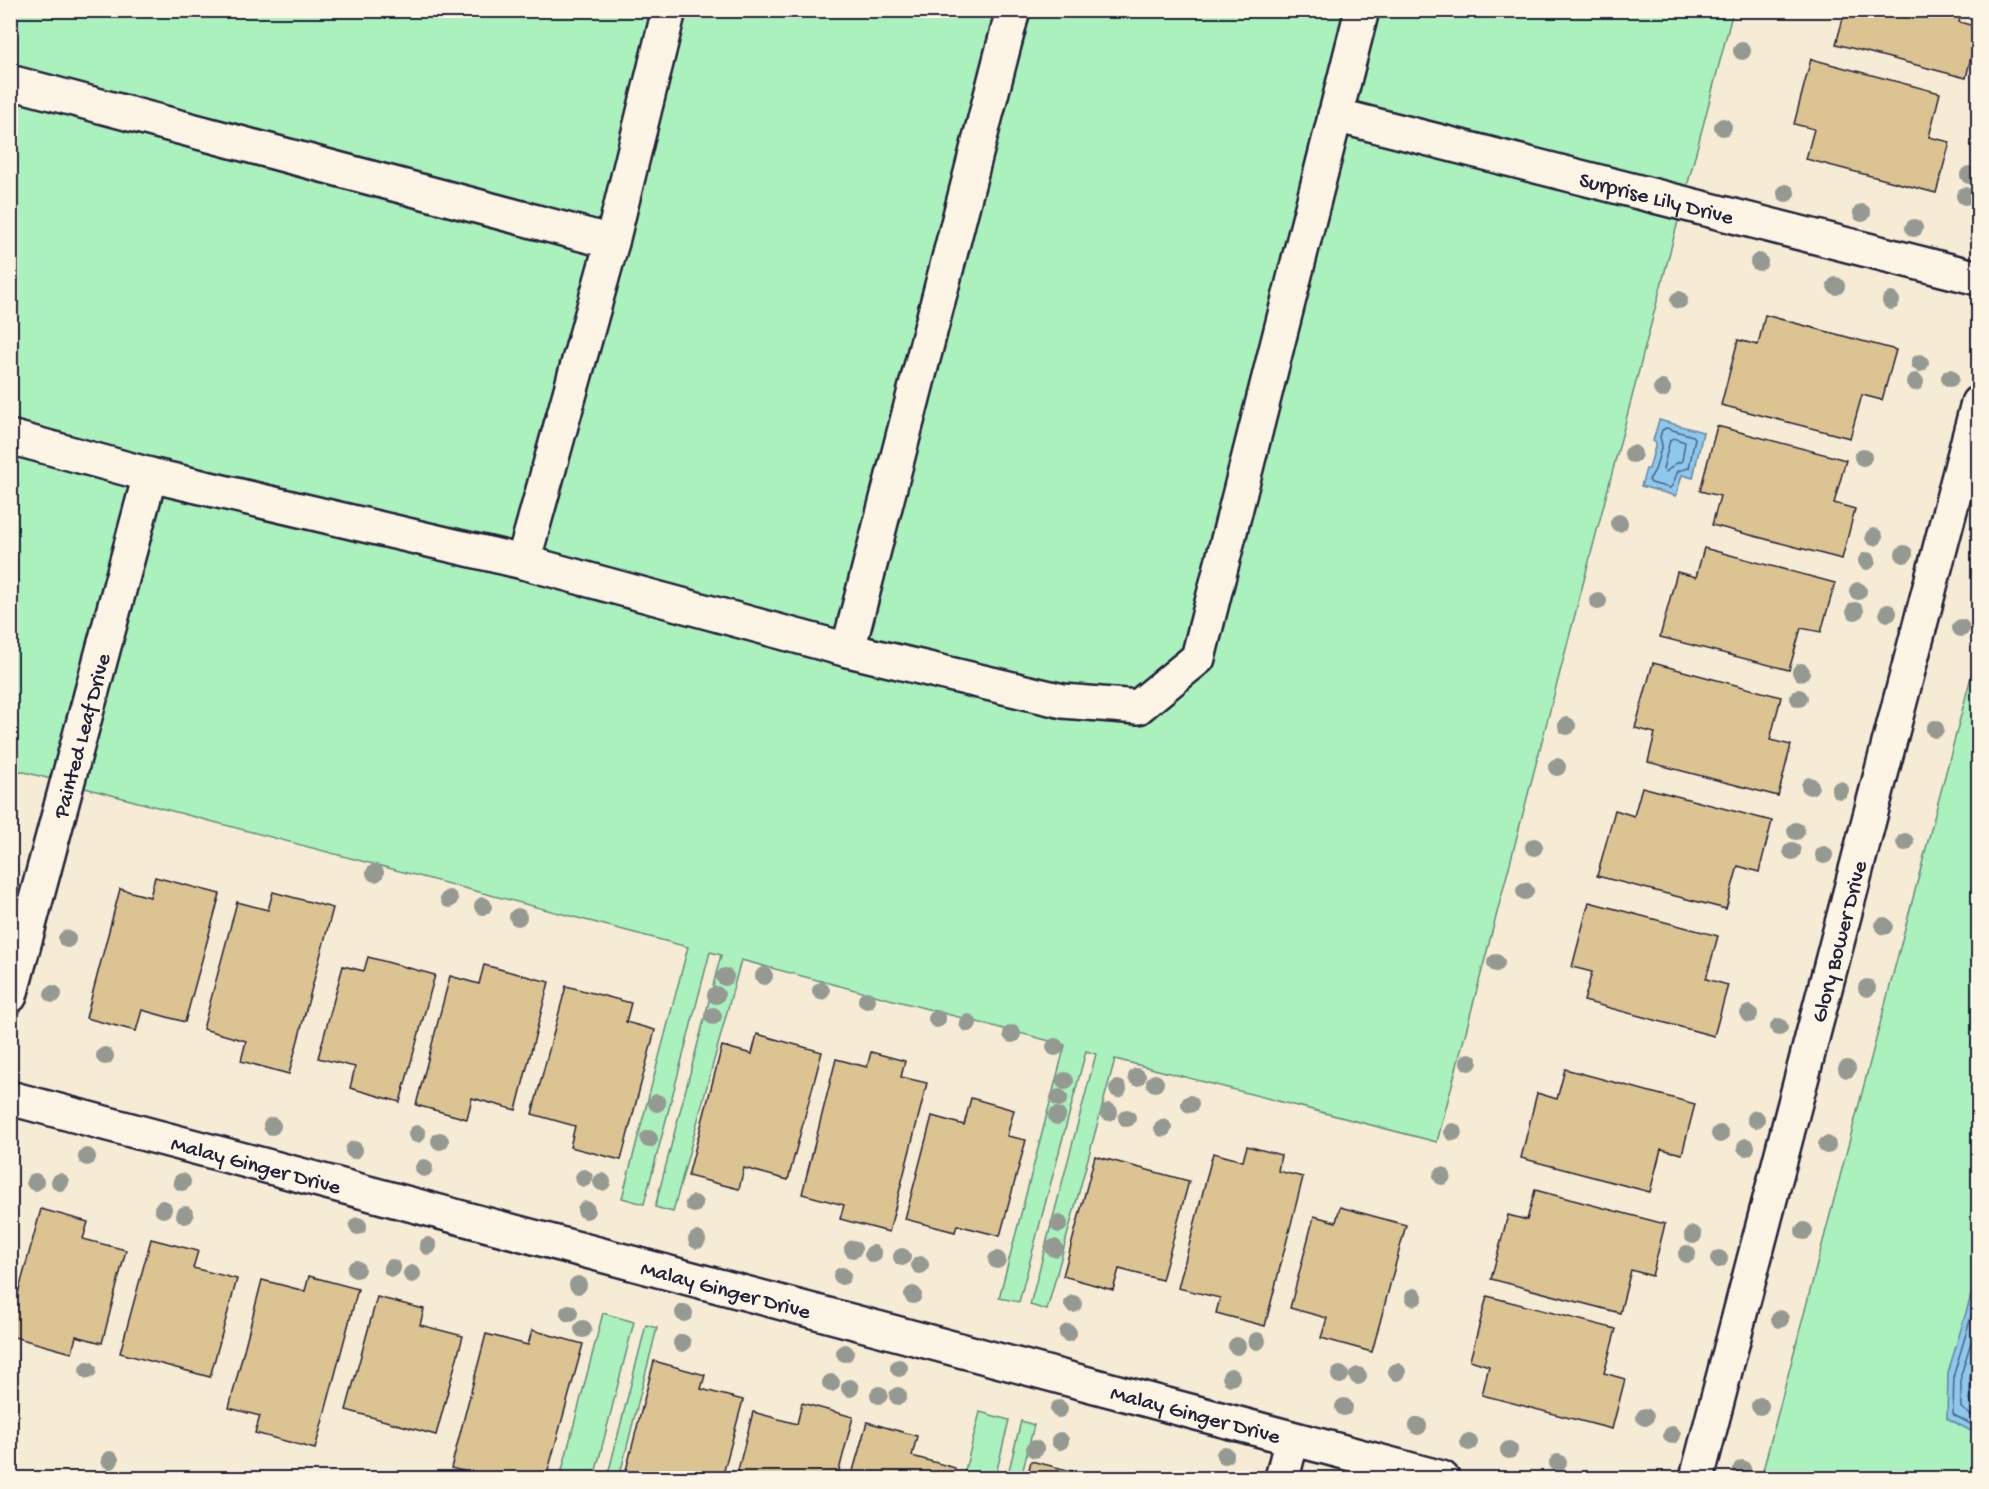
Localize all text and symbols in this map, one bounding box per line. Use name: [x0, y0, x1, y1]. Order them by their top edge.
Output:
street label: Surprise Lily Drive: [1576, 168, 1736, 233]
street label: Painted Leaf Drive: [49, 650, 119, 823]
street label: Glory Bower Drive: [1808, 858, 1875, 1026]
street label: Malay Ginger Drive: [168, 1132, 344, 1202]
street label: Malay Ginger Drive: [637, 1257, 814, 1327]
street label: Malay Ginger Drive: [1107, 1382, 1283, 1452]

